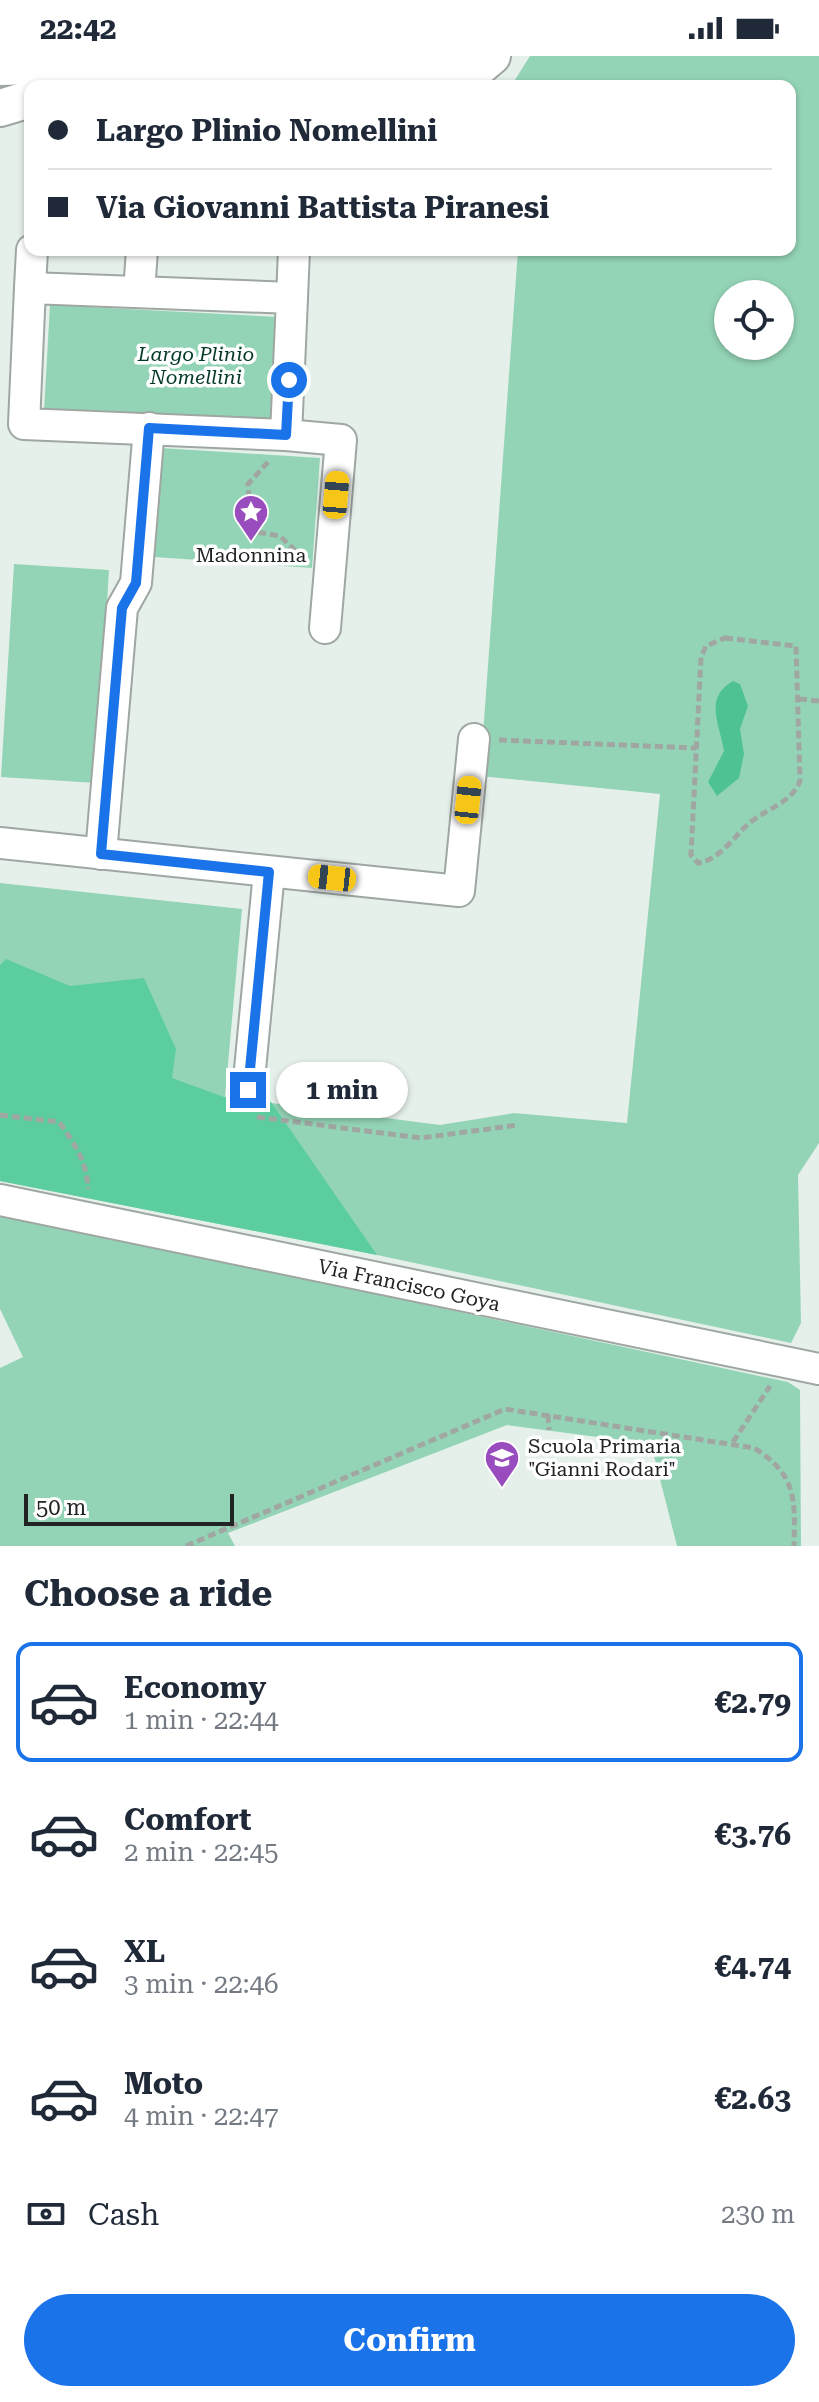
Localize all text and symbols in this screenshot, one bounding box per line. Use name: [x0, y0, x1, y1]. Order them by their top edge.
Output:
text: 22:42: [40, 11, 117, 46]
text: Largo Plinio Nomellini: [96, 113, 437, 148]
text: Via Giovanni Battista Piranesi: [96, 190, 549, 225]
map controls: [714, 280, 794, 360]
button: locate: [714, 280, 794, 360]
park label: Largo Plinio Nomellini: [137, 342, 254, 389]
route start: [271, 362, 307, 398]
car: [322, 470, 350, 520]
place icon: Madonnina: [232, 493, 270, 543]
place label: Madonnina: [196, 543, 306, 567]
car: [454, 775, 482, 825]
car: [307, 864, 357, 892]
callout: 1 min: [276, 1062, 408, 1118]
route end: [230, 1072, 266, 1108]
text: 1 min: [306, 1075, 378, 1105]
street label: Via Francisco Goya: [316, 1254, 502, 1316]
place label: Scuola Primaria "Gianni Rodari": [528, 1434, 681, 1481]
school or university icon: Scuola Primaria "Gianni Rodari": [483, 1439, 521, 1489]
scale bar: [24, 1490, 234, 1526]
text: 50 m: [36, 1495, 86, 1520]
text: Choose a ride: [24, 1573, 272, 1615]
icon: car: [28, 1666, 100, 1738]
text: Economy: [124, 1670, 266, 1705]
text: €2.79: [714, 1685, 791, 1720]
text: 1 min · 22:44: [124, 1705, 279, 1735]
icon: car: [28, 1798, 100, 1870]
text: Comfort: [124, 1802, 251, 1837]
text: €3.76: [714, 1817, 791, 1852]
text: 2 min · 22:45: [124, 1837, 279, 1867]
icon: car: [28, 1930, 100, 2002]
text: XL: [124, 1934, 165, 1969]
text: €4.74: [714, 1949, 791, 1984]
text: 3 min · 22:46: [124, 1969, 279, 1999]
icon: car: [28, 2062, 100, 2134]
text: Moto: [124, 2066, 203, 2101]
text: €2.63: [714, 2081, 791, 2116]
text: 4 min · 22:47: [124, 2101, 279, 2131]
icon: cash: [24, 2192, 68, 2236]
text: Cash: [88, 2197, 159, 2232]
text: 230 m: [721, 2199, 795, 2229]
button: Confirm: [24, 2294, 795, 2386]

